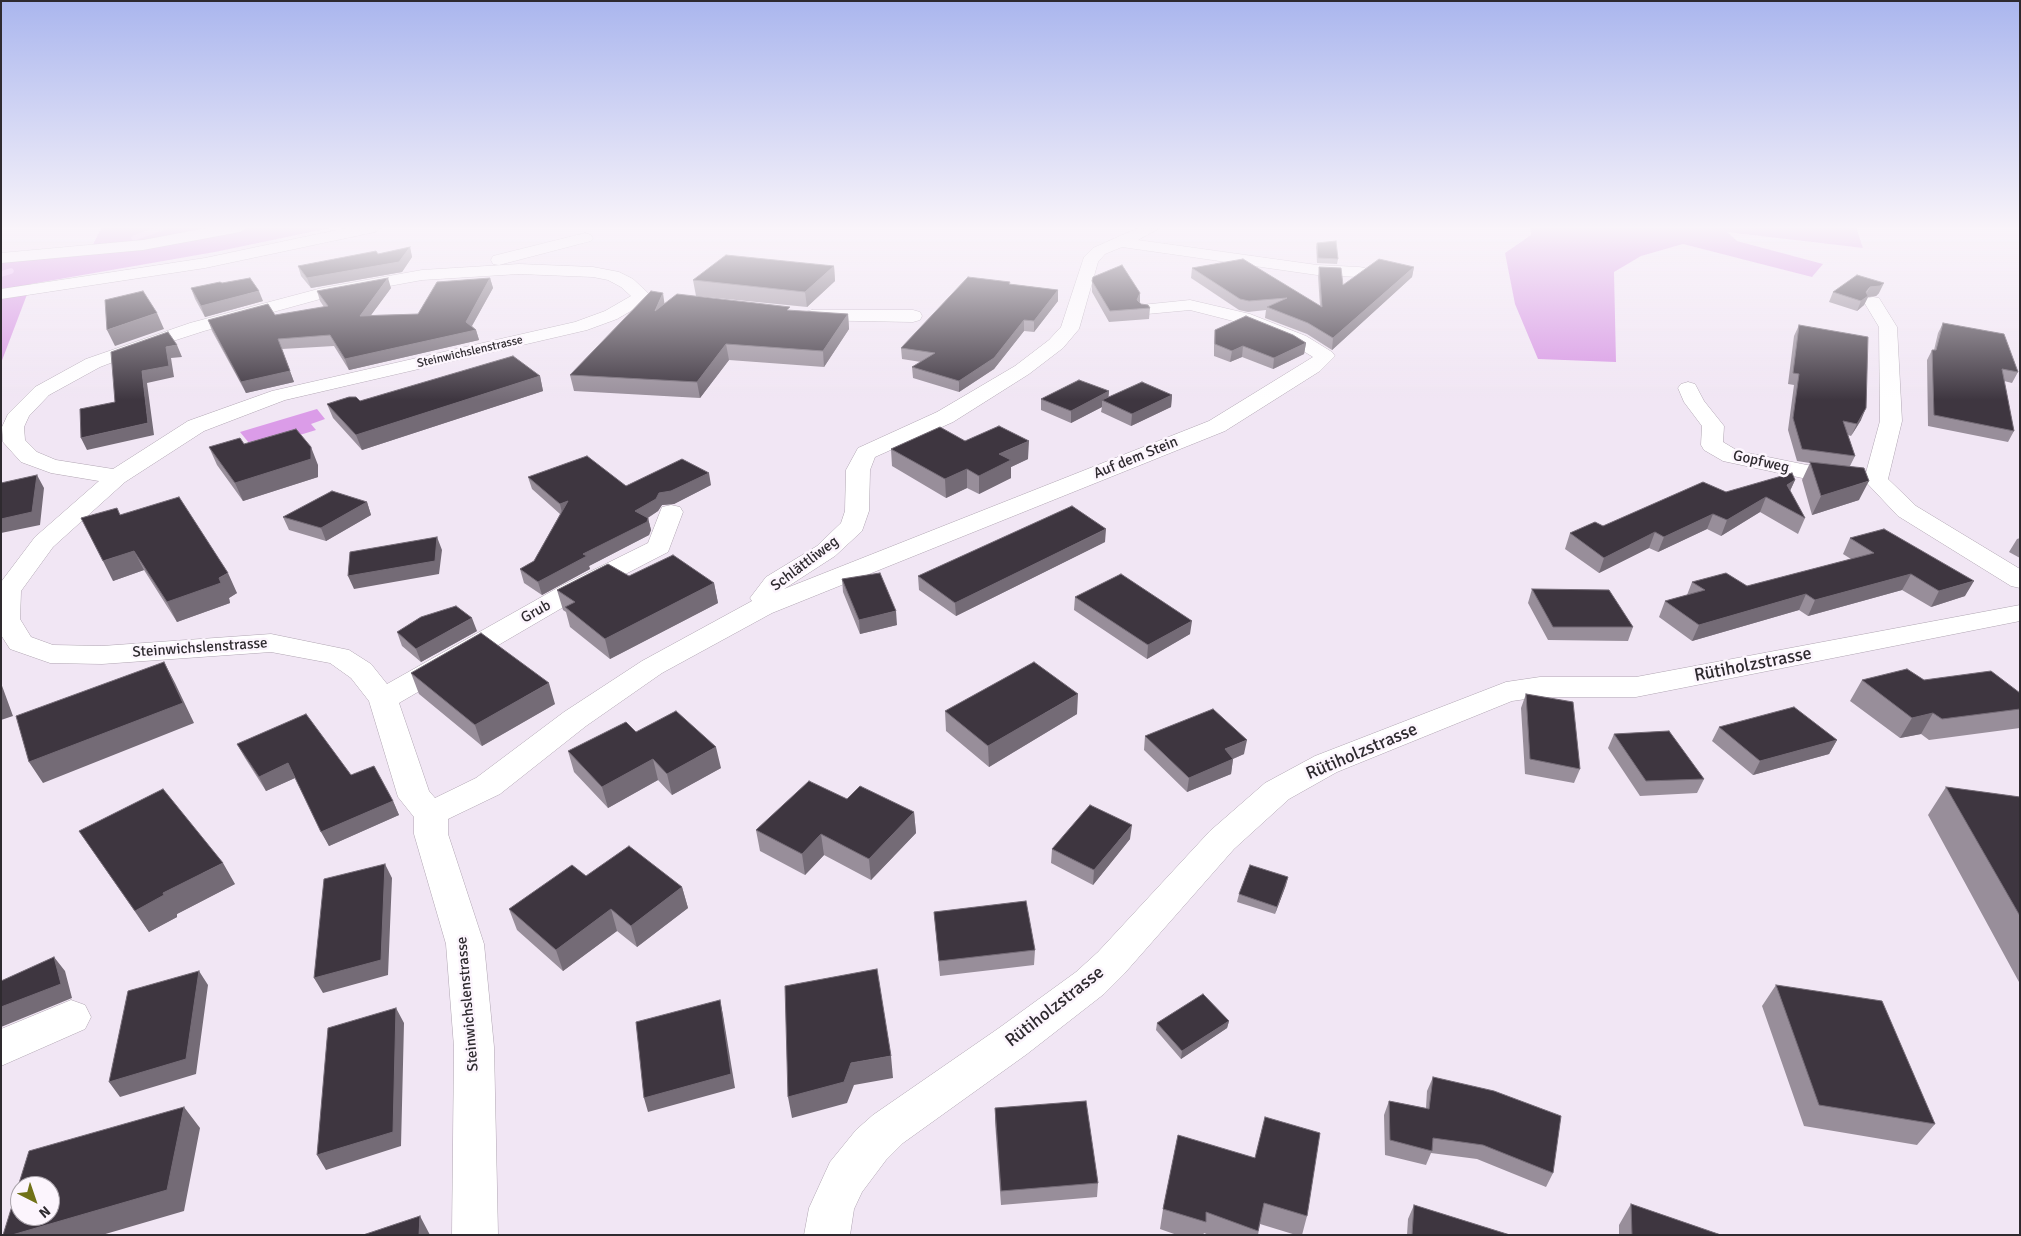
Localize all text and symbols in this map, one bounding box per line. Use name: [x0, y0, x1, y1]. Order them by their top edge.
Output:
street label: Steinwichslenstrasse: [416, 333, 524, 371]
street label: Auf dem Stein: [1091, 433, 1181, 483]
street label: Gopfweg: [1731, 447, 1791, 477]
street label: Schlättliweg: [768, 533, 842, 595]
street label: Grub: [518, 597, 554, 627]
street label: Steinwichslenstrasse: [132, 634, 268, 662]
street label: Rütiholzstrasse: [1693, 643, 1813, 687]
street label: Rütiholzstrasse: [1303, 719, 1421, 785]
street label: Steinwichslenstrasse: [453, 936, 483, 1072]
street label: Rütiholzstrasse: [1001, 962, 1109, 1052]
north arrow: [10, 1176, 60, 1226]
text: N: [35, 1202, 54, 1222]

